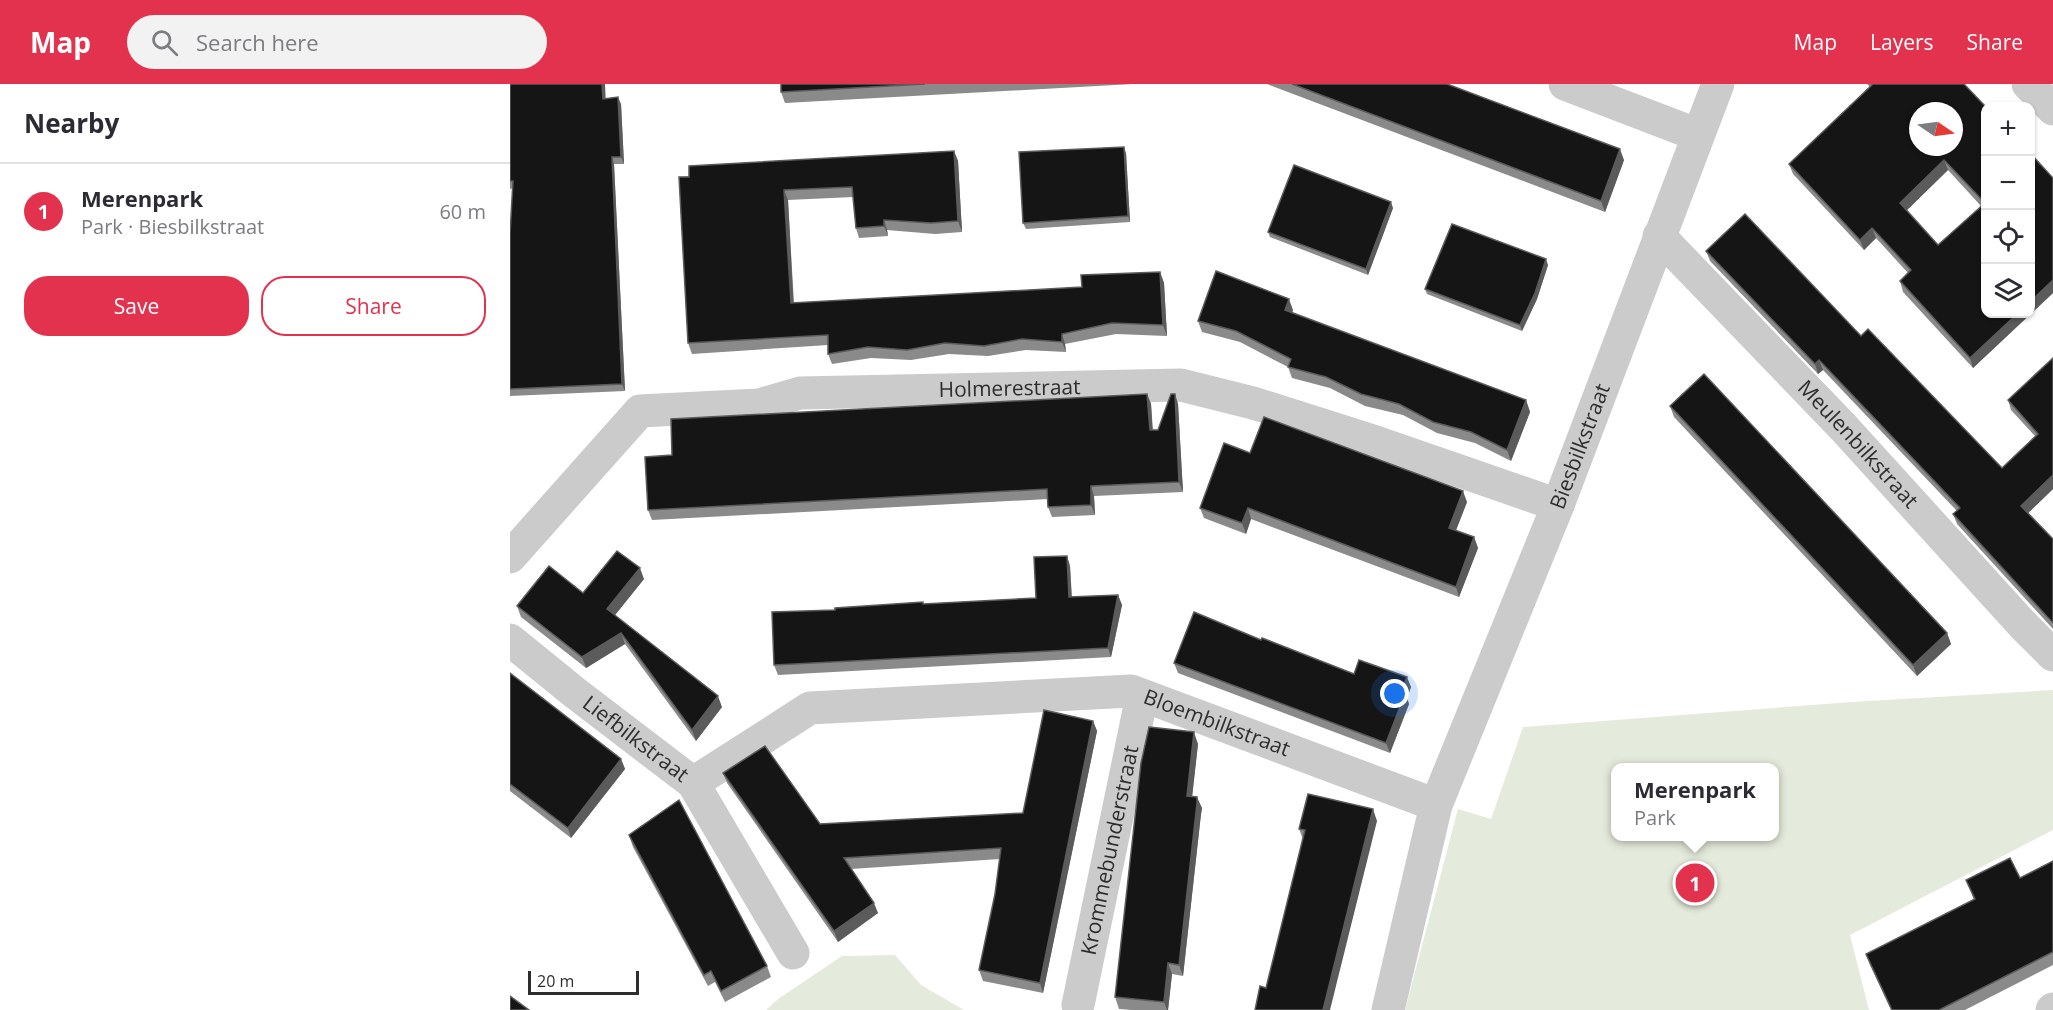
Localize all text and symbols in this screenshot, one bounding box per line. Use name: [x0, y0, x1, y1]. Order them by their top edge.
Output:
search box: [127, 15, 547, 69]
text: Map: [30, 23, 91, 61]
icon: search: [148, 26, 181, 59]
text: Search here: [196, 27, 319, 57]
text: Map: [1794, 28, 1837, 56]
text: Layers: [1870, 28, 1934, 56]
text: Share: [1967, 28, 2023, 56]
north arrow: [1909, 102, 1963, 156]
map controls: [1981, 102, 2035, 318]
button: +: [1981, 102, 2035, 156]
text: Nearby: [24, 105, 119, 141]
button: −: [1981, 156, 2035, 210]
text: Merenpark: [81, 183, 203, 213]
text: 1: [38, 198, 49, 225]
text: 60 m: [439, 198, 486, 225]
button: locate: [1981, 210, 2035, 264]
text: Park · Biesbilkstraat: [81, 213, 264, 240]
button: layers: [1981, 264, 2035, 318]
button: Save: [24, 276, 249, 336]
button: Share: [261, 276, 486, 336]
street label: Holmerestraat: [938, 372, 1081, 403]
street label: Meulenbilkstraat: [1792, 374, 1925, 514]
street label: Biesbilkstraat: [1543, 379, 1616, 513]
your location: [1380, 679, 1409, 708]
street label: Bloembilkstraat: [1140, 682, 1294, 762]
street label: Liefbilkstraat: [577, 689, 695, 788]
street label: Krommebunderstraat: [1074, 743, 1144, 958]
popup: [1611, 763, 1779, 841]
text: Merenpark: [1634, 774, 1756, 804]
text: Park: [1634, 804, 1676, 831]
pin: 1: [1676, 860, 1714, 906]
scale bar: [528, 968, 639, 996]
text: 20 m: [537, 970, 574, 992]

